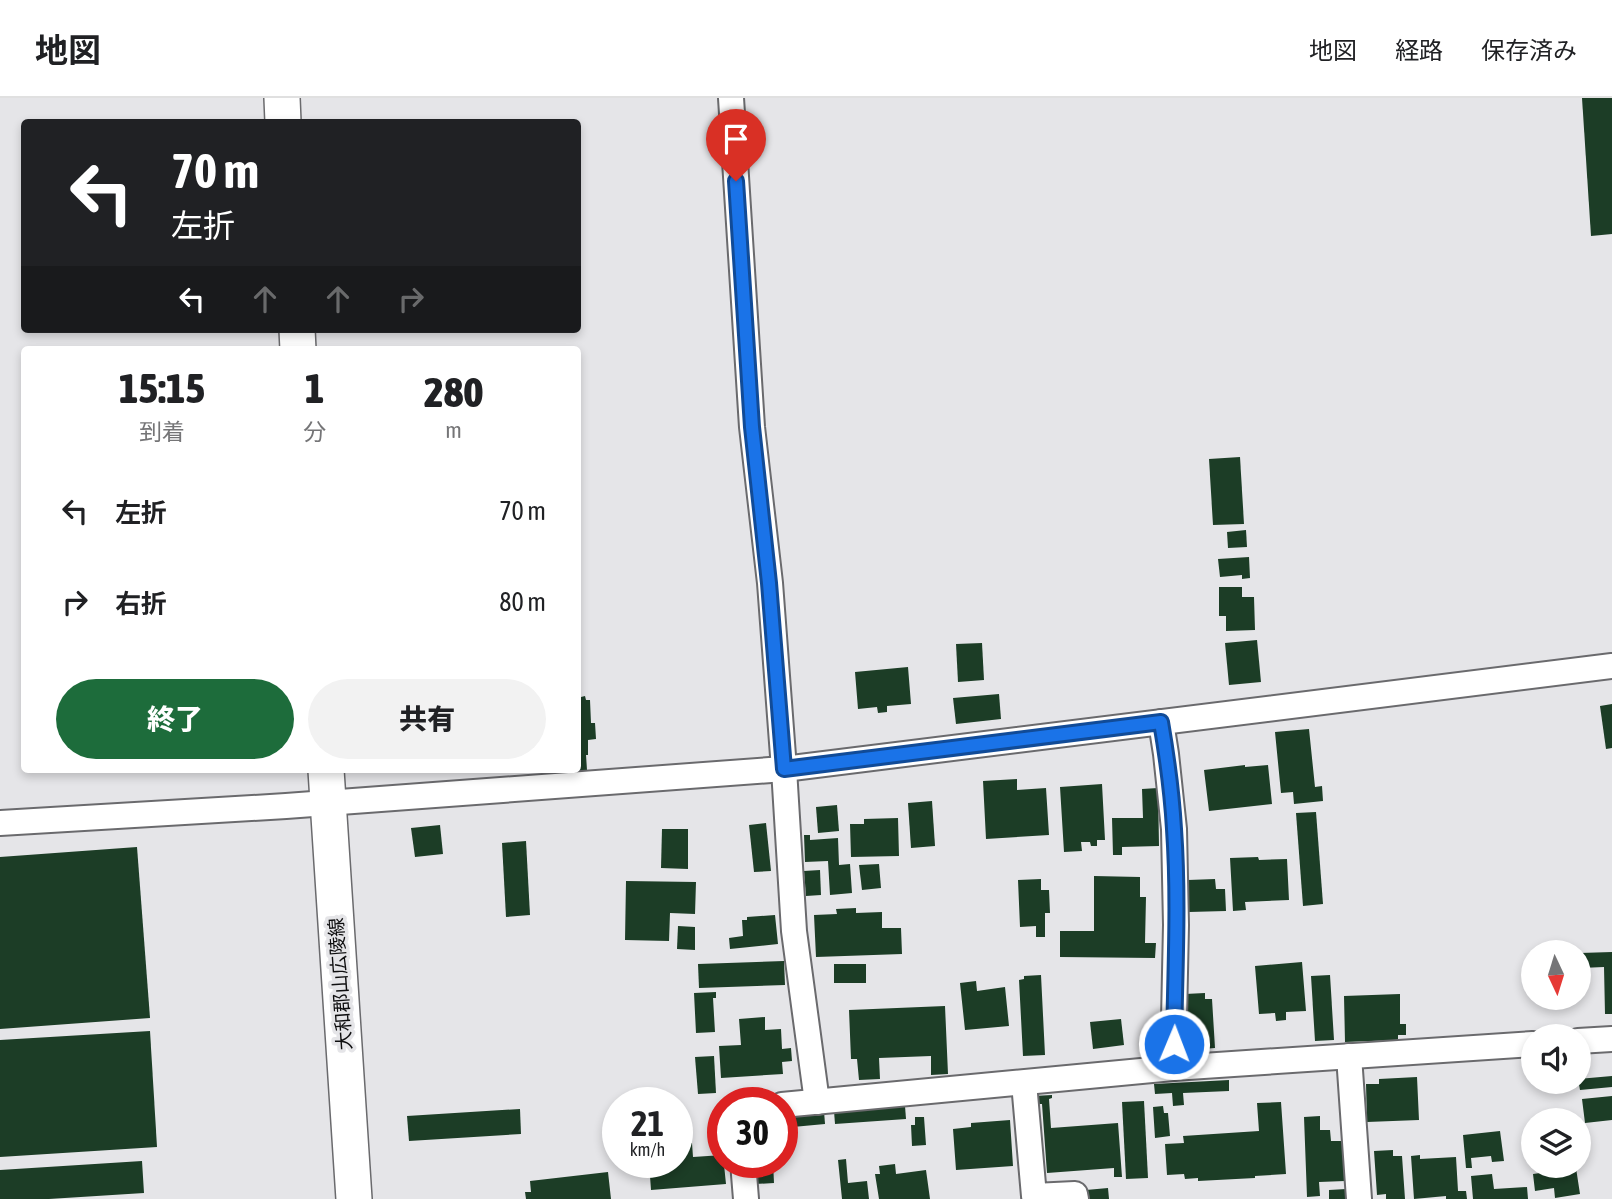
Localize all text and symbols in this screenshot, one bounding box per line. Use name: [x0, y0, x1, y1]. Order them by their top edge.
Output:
text: 地図: [35, 31, 101, 69]
text: 地図: [1309, 37, 1357, 64]
text: 経路: [1395, 37, 1443, 64]
text: 保存済み: [1481, 37, 1577, 64]
pin: [706, 109, 766, 181]
icon: arrive: [717, 120, 755, 158]
text: 70 m: [171, 142, 259, 198]
icon: left: [56, 147, 147, 238]
text: 左折: [171, 207, 235, 244]
icon: left: [173, 280, 211, 318]
icon: ahead: [246, 280, 284, 318]
icon: ahead: [319, 280, 357, 318]
icon: right: [392, 280, 430, 318]
text: 15:15: [119, 364, 205, 412]
text: 1: [305, 364, 324, 412]
text: 280: [424, 368, 483, 416]
text: m: [445, 417, 462, 443]
text: 到着: [139, 419, 185, 445]
text: 分: [303, 419, 326, 445]
icon: left: [56, 492, 94, 530]
text: 70 m: [499, 496, 546, 526]
text: 左折: [115, 498, 167, 528]
icon: right: [56, 583, 94, 621]
text: 80 m: [499, 587, 546, 617]
text: 右折: [115, 589, 167, 619]
button: 終了: [56, 679, 294, 759]
button: 共有: [308, 679, 546, 759]
street label: 大和郡山広陵線: [324, 917, 356, 1051]
north arrow: [1521, 940, 1591, 1010]
map controls: [1521, 940, 1591, 1178]
position arrow: [1137, 1007, 1211, 1081]
button: sound: [1521, 1024, 1591, 1094]
speed limit sign: 30: [707, 1087, 798, 1178]
text: 21: [631, 1103, 664, 1143]
button: layers: [1521, 1108, 1591, 1178]
text: km/h: [630, 1139, 665, 1160]

